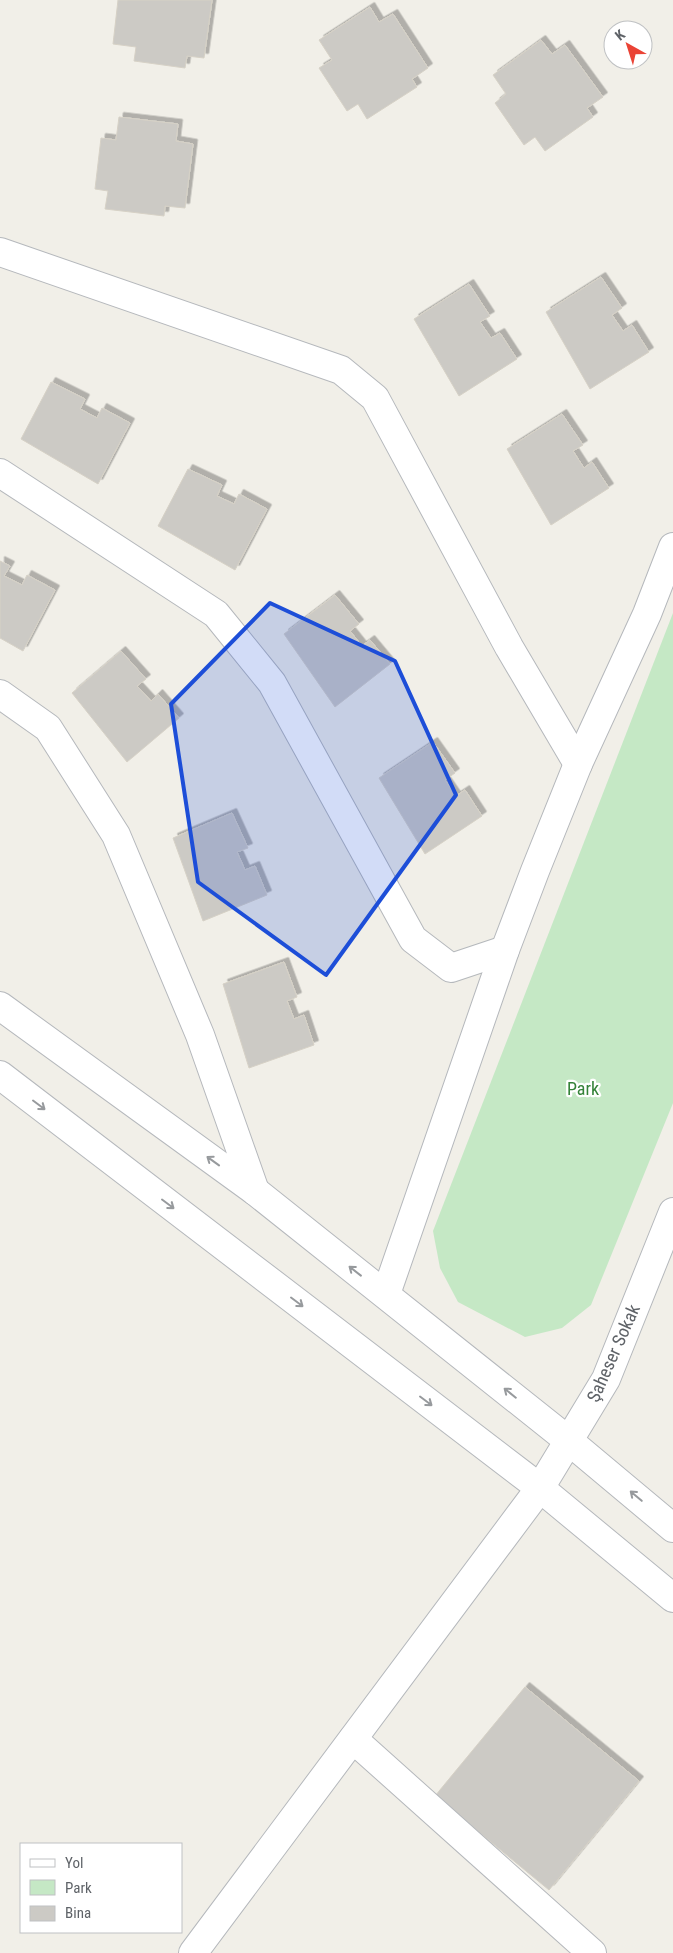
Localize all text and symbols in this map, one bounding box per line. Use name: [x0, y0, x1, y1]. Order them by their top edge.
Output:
north arrow: [603, 20, 653, 70]
text: K: [612, 26, 628, 44]
park label: Park: [567, 1078, 599, 1099]
one-way arrow: [32, 1100, 46, 1110]
one-way arrow: [206, 1156, 220, 1166]
one-way arrow: [161, 1198, 174, 1209]
one-way arrow: [349, 1265, 362, 1276]
one-way arrow: [290, 1297, 303, 1308]
street label: Şaheser Sokak: [582, 1301, 644, 1405]
one-way arrow: [504, 1388, 517, 1399]
one-way arrow: [419, 1396, 433, 1406]
one-way arrow: [629, 1491, 642, 1502]
legend: [20, 1843, 182, 1933]
text: Yol: [65, 1854, 83, 1872]
text: Park: [65, 1879, 92, 1897]
text: Bina: [65, 1904, 91, 1922]

